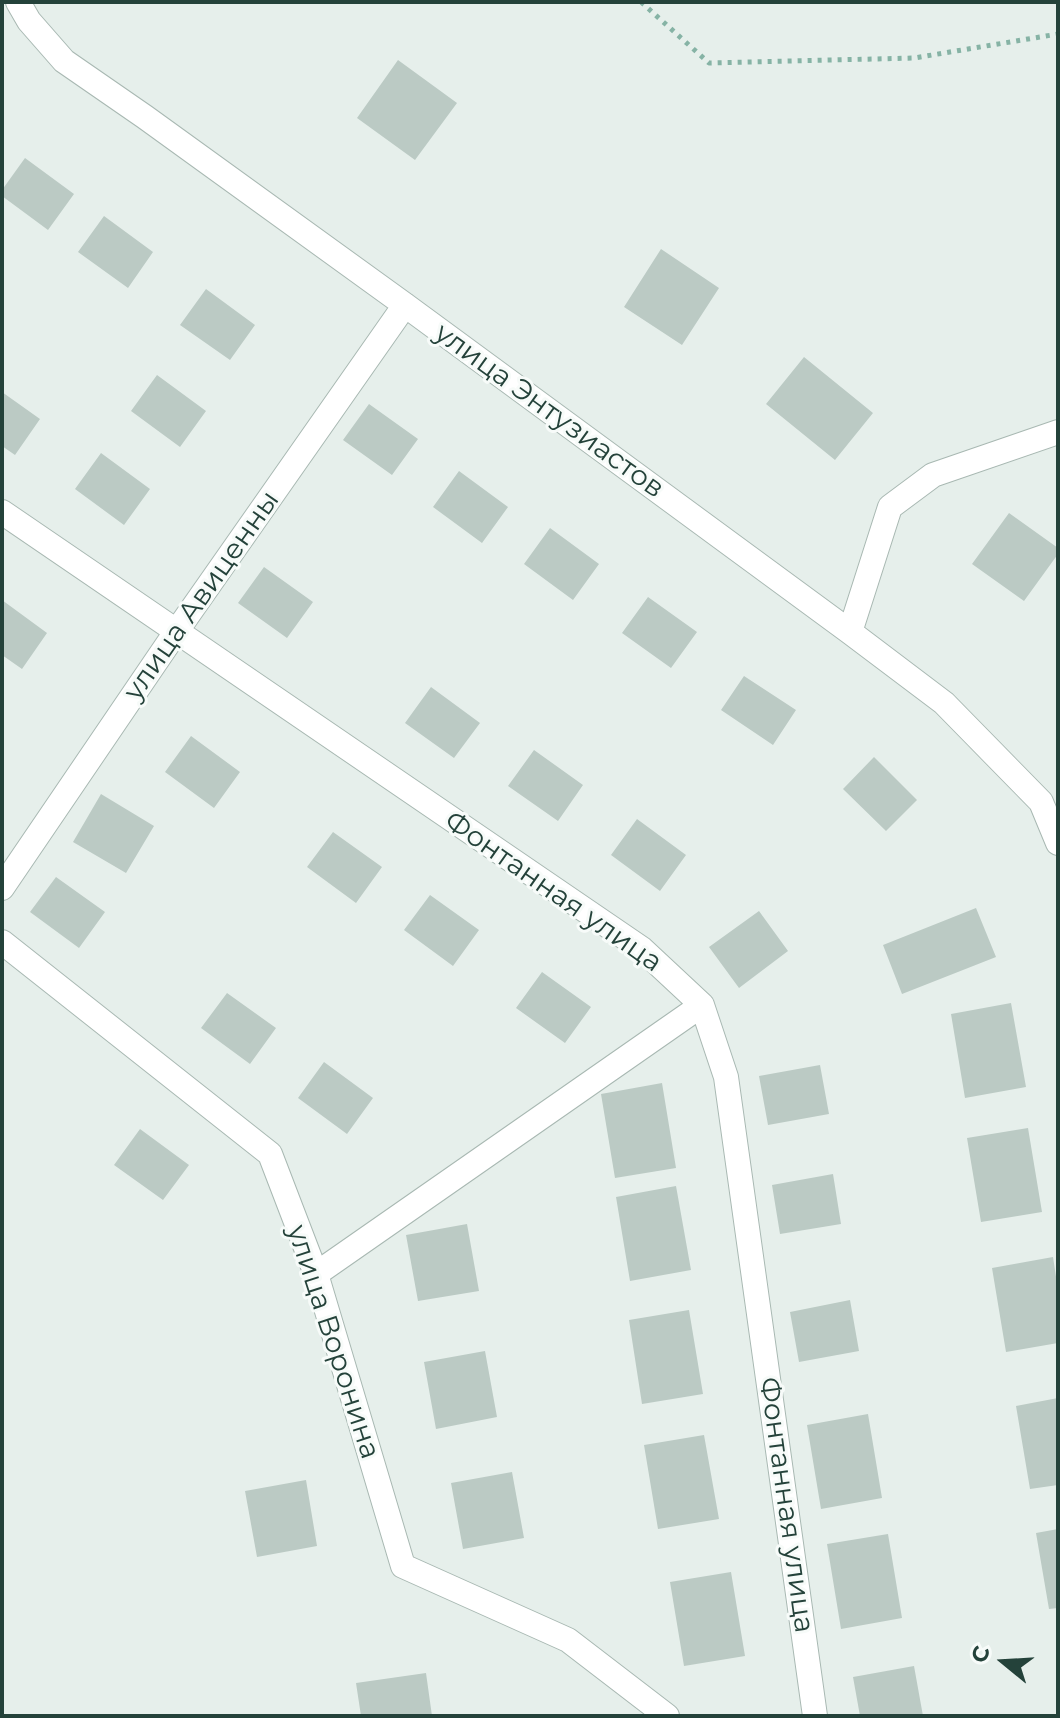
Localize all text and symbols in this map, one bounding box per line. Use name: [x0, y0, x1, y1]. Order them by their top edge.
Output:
street label: улица Энтузиастов: [428, 316, 670, 506]
street label: улица Авиценны: [117, 485, 287, 707]
street label: Фонтанная улица: [438, 804, 668, 980]
street label: улица Воронина: [279, 1221, 387, 1463]
street label: Фонтанная улица: [751, 1375, 821, 1635]
north arrow: [964, 1622, 1044, 1702]
text: С: [965, 1643, 996, 1666]

